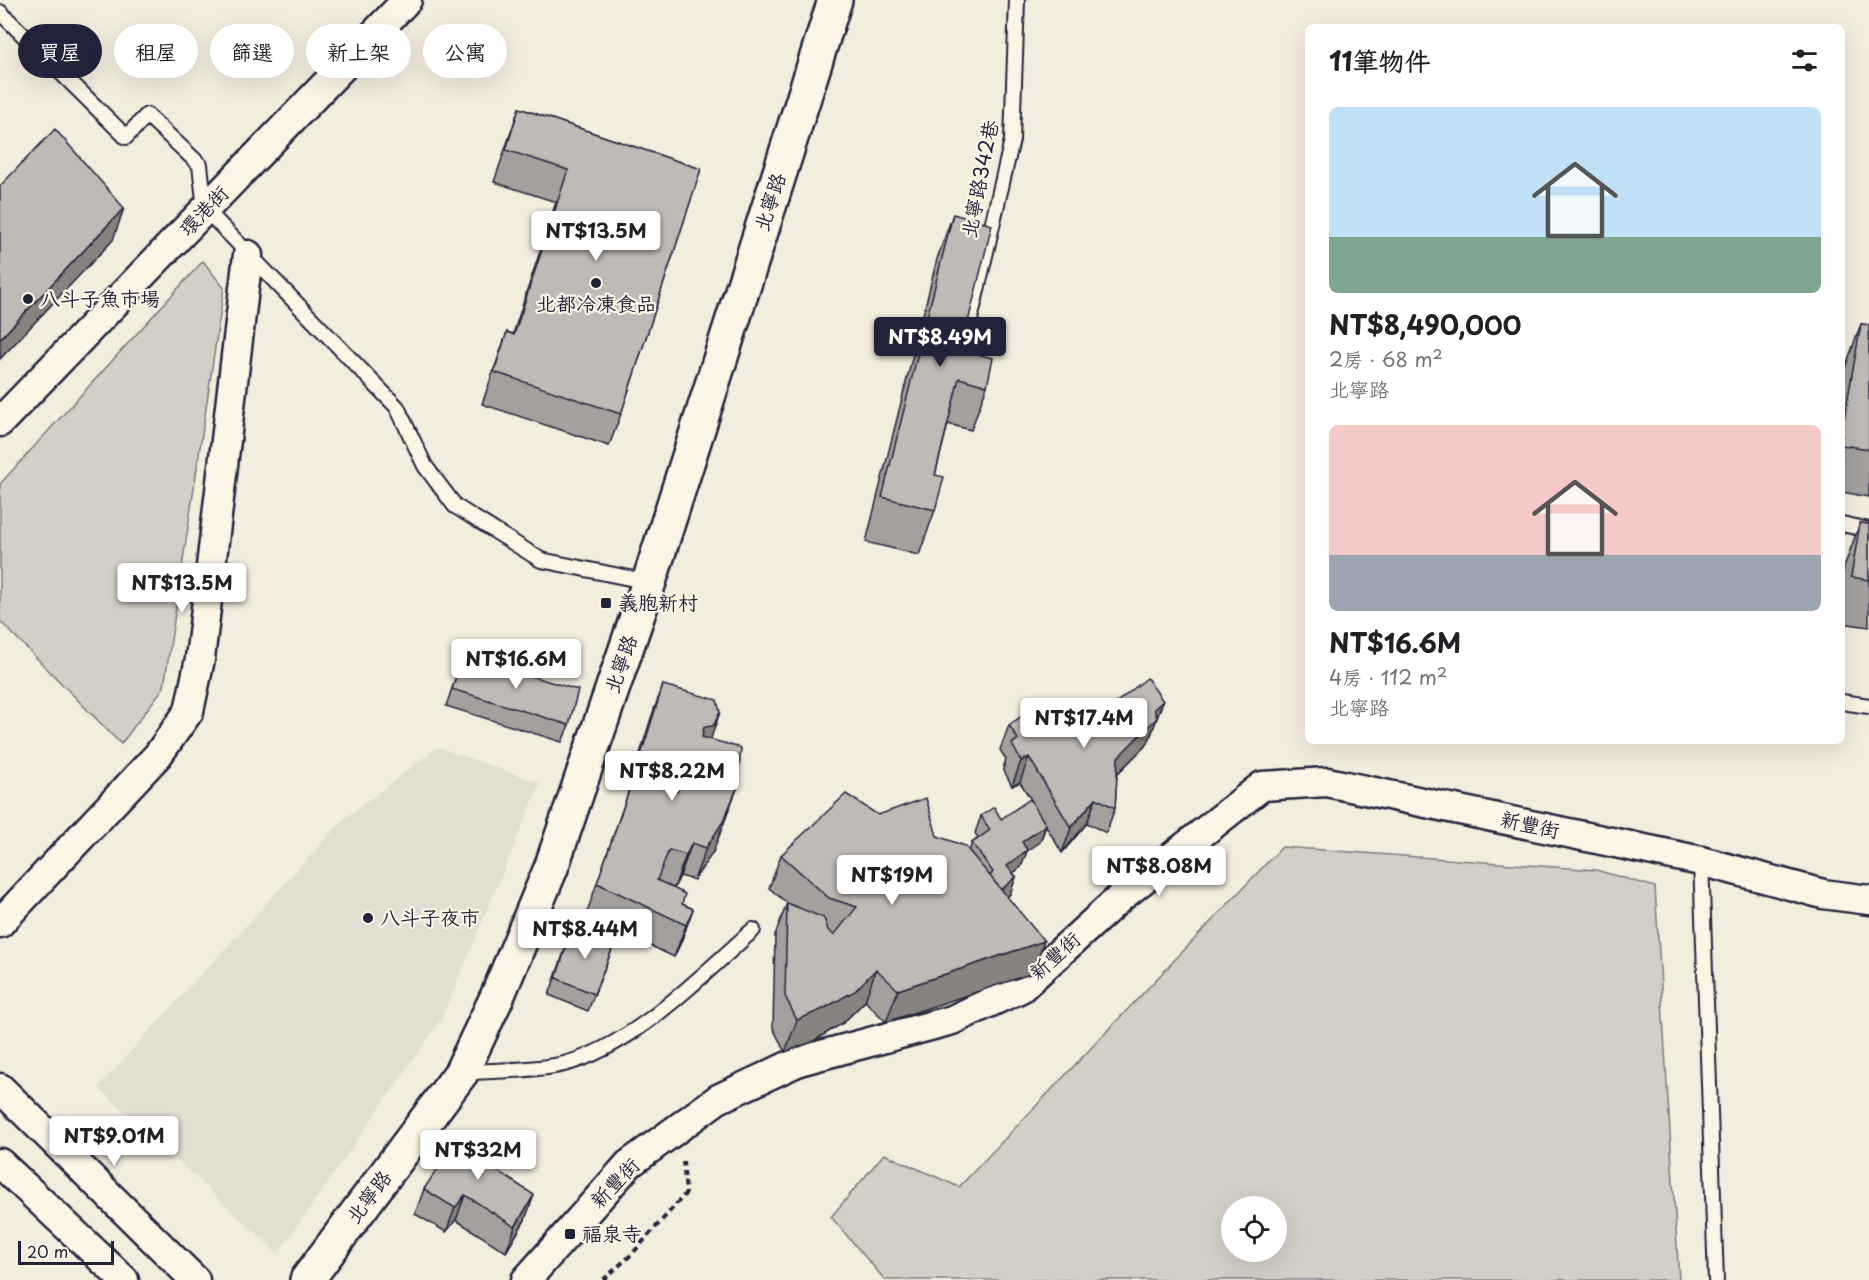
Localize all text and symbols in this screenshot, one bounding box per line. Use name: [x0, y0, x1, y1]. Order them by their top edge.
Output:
chip: 買屋: [18, 24, 102, 78]
chip: 租屋: [114, 24, 198, 78]
chip: 篩選: [210, 24, 294, 78]
chip: 新上架: [306, 24, 411, 78]
chip: 公寓: [423, 24, 507, 78]
text: 11筆物件: [1329, 41, 1431, 80]
icon: filters: [1788, 44, 1821, 77]
street label: 北寧路342巷: [953, 116, 1005, 240]
icon: home: [1521, 146, 1629, 254]
street label: 北寧路: [746, 168, 793, 235]
street label: 環港街: [172, 178, 235, 242]
pin: NT$13.5M: [534, 211, 658, 262]
text: NT$13.5M: [545, 215, 647, 245]
marker: 北都冷凍食品: [589, 276, 603, 290]
place label: 八斗子魚市場: [40, 283, 160, 313]
place label: 北都冷凍食品: [536, 288, 656, 318]
marker: 八斗子魚市場: [21, 292, 35, 306]
text: NT$8,490,000: [1329, 305, 1522, 344]
pin: NT$8.49M: [878, 317, 1002, 368]
text: NT$8.49M: [888, 321, 992, 351]
text: 2房 · 68 m²: [1329, 344, 1443, 374]
text: 北寧路: [1329, 374, 1389, 404]
icon: home: [1521, 464, 1629, 572]
pin: NT$13.5M: [120, 563, 244, 614]
text: NT$13.5M: [131, 567, 233, 597]
place label: 義胞新村: [618, 587, 698, 617]
marker: 義胞新村: [599, 596, 613, 610]
text: NT$16.6M: [1329, 623, 1461, 662]
street label: 北寧路: [596, 629, 644, 697]
pin: NT$16.6M: [454, 639, 578, 690]
text: NT$16.6M: [465, 643, 567, 673]
text: 4房 · 112 m²: [1329, 662, 1447, 692]
text: 北寧路: [1329, 692, 1389, 722]
pin: NT$17.4M: [1022, 698, 1146, 749]
text: NT$17.4M: [1034, 702, 1134, 732]
pin: NT$8.22M: [610, 751, 734, 802]
text: NT$8.22M: [619, 755, 725, 785]
street label: 新豐街: [1498, 803, 1563, 845]
pin: NT$8.08M: [1097, 846, 1221, 897]
text: NT$8.08M: [1106, 850, 1212, 880]
pin: NT$19M: [843, 855, 941, 906]
text: NT$19M: [851, 859, 933, 889]
place label: 八斗子夜市: [380, 902, 480, 932]
pin: NT$8.44M: [523, 909, 647, 960]
marker: 八斗子夜市: [361, 911, 375, 925]
text: NT$8.44M: [532, 913, 638, 943]
street label: 新豐街: [1022, 924, 1087, 986]
pin: NT$9.01M: [52, 1116, 176, 1167]
text: NT$9.01M: [63, 1120, 165, 1150]
pin: NT$32M: [429, 1130, 527, 1181]
text: NT$32M: [434, 1134, 522, 1164]
street label: 新豐街: [583, 1150, 646, 1214]
street label: 北寧路: [338, 1163, 399, 1229]
map controls: [1221, 1196, 1287, 1262]
button: locate: [1221, 1196, 1287, 1262]
place label: 福泉寺: [582, 1218, 642, 1248]
marker: 福泉寺: [563, 1227, 577, 1241]
scale bar: [18, 1238, 114, 1266]
text: 20 m: [27, 1239, 68, 1263]

